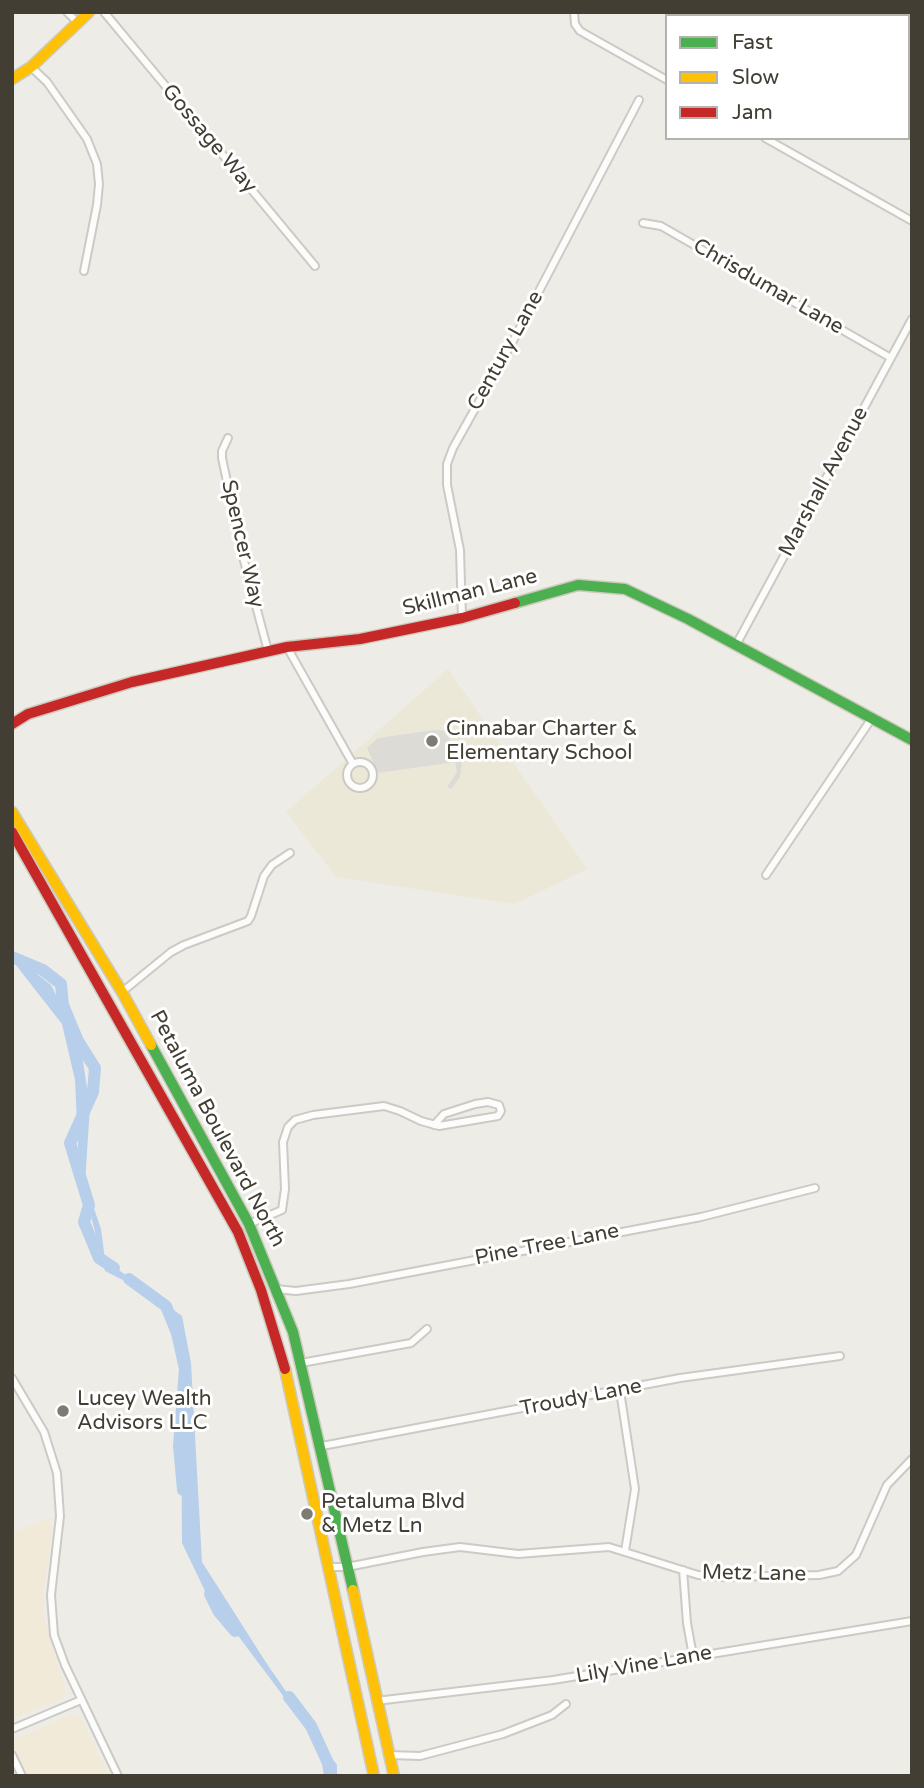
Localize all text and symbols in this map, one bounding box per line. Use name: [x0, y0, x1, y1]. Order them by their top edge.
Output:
legend: [665, 14, 910, 140]
text: Fast: [732, 30, 773, 55]
text: Slow: [732, 65, 779, 90]
street label: Gossage Way: [156, 79, 262, 199]
text: Jam: [732, 100, 773, 125]
street label: Chrisdumar Lane: [688, 234, 848, 340]
street label: Century Lane: [463, 287, 549, 415]
street label: Marshall Avenue: [774, 403, 874, 561]
street label: Spencer Way: [215, 478, 269, 610]
street label: Skillman Lane: [400, 564, 540, 622]
place label: Cinnabar Charter & Elementary School: [446, 716, 638, 766]
marker: Cinnabar Charter & Elementary School: [424, 733, 440, 749]
street label: Petaluma Boulevard North: [144, 1006, 290, 1252]
street label: Pine Tree Lane: [473, 1219, 621, 1271]
street label: Troudy Lane: [518, 1374, 644, 1422]
place label: Lucey Wealth Advisors LLC: [77, 1386, 212, 1436]
marker: Lucey Wealth Advisors LLC: [55, 1403, 71, 1419]
place label: Petaluma Blvd & Metz Ln: [321, 1489, 465, 1539]
marker: Petaluma Blvd & Metz Ln: [299, 1506, 315, 1522]
street label: Metz Lane: [702, 1560, 806, 1588]
street label: Lily Vine Lane: [574, 1641, 714, 1689]

